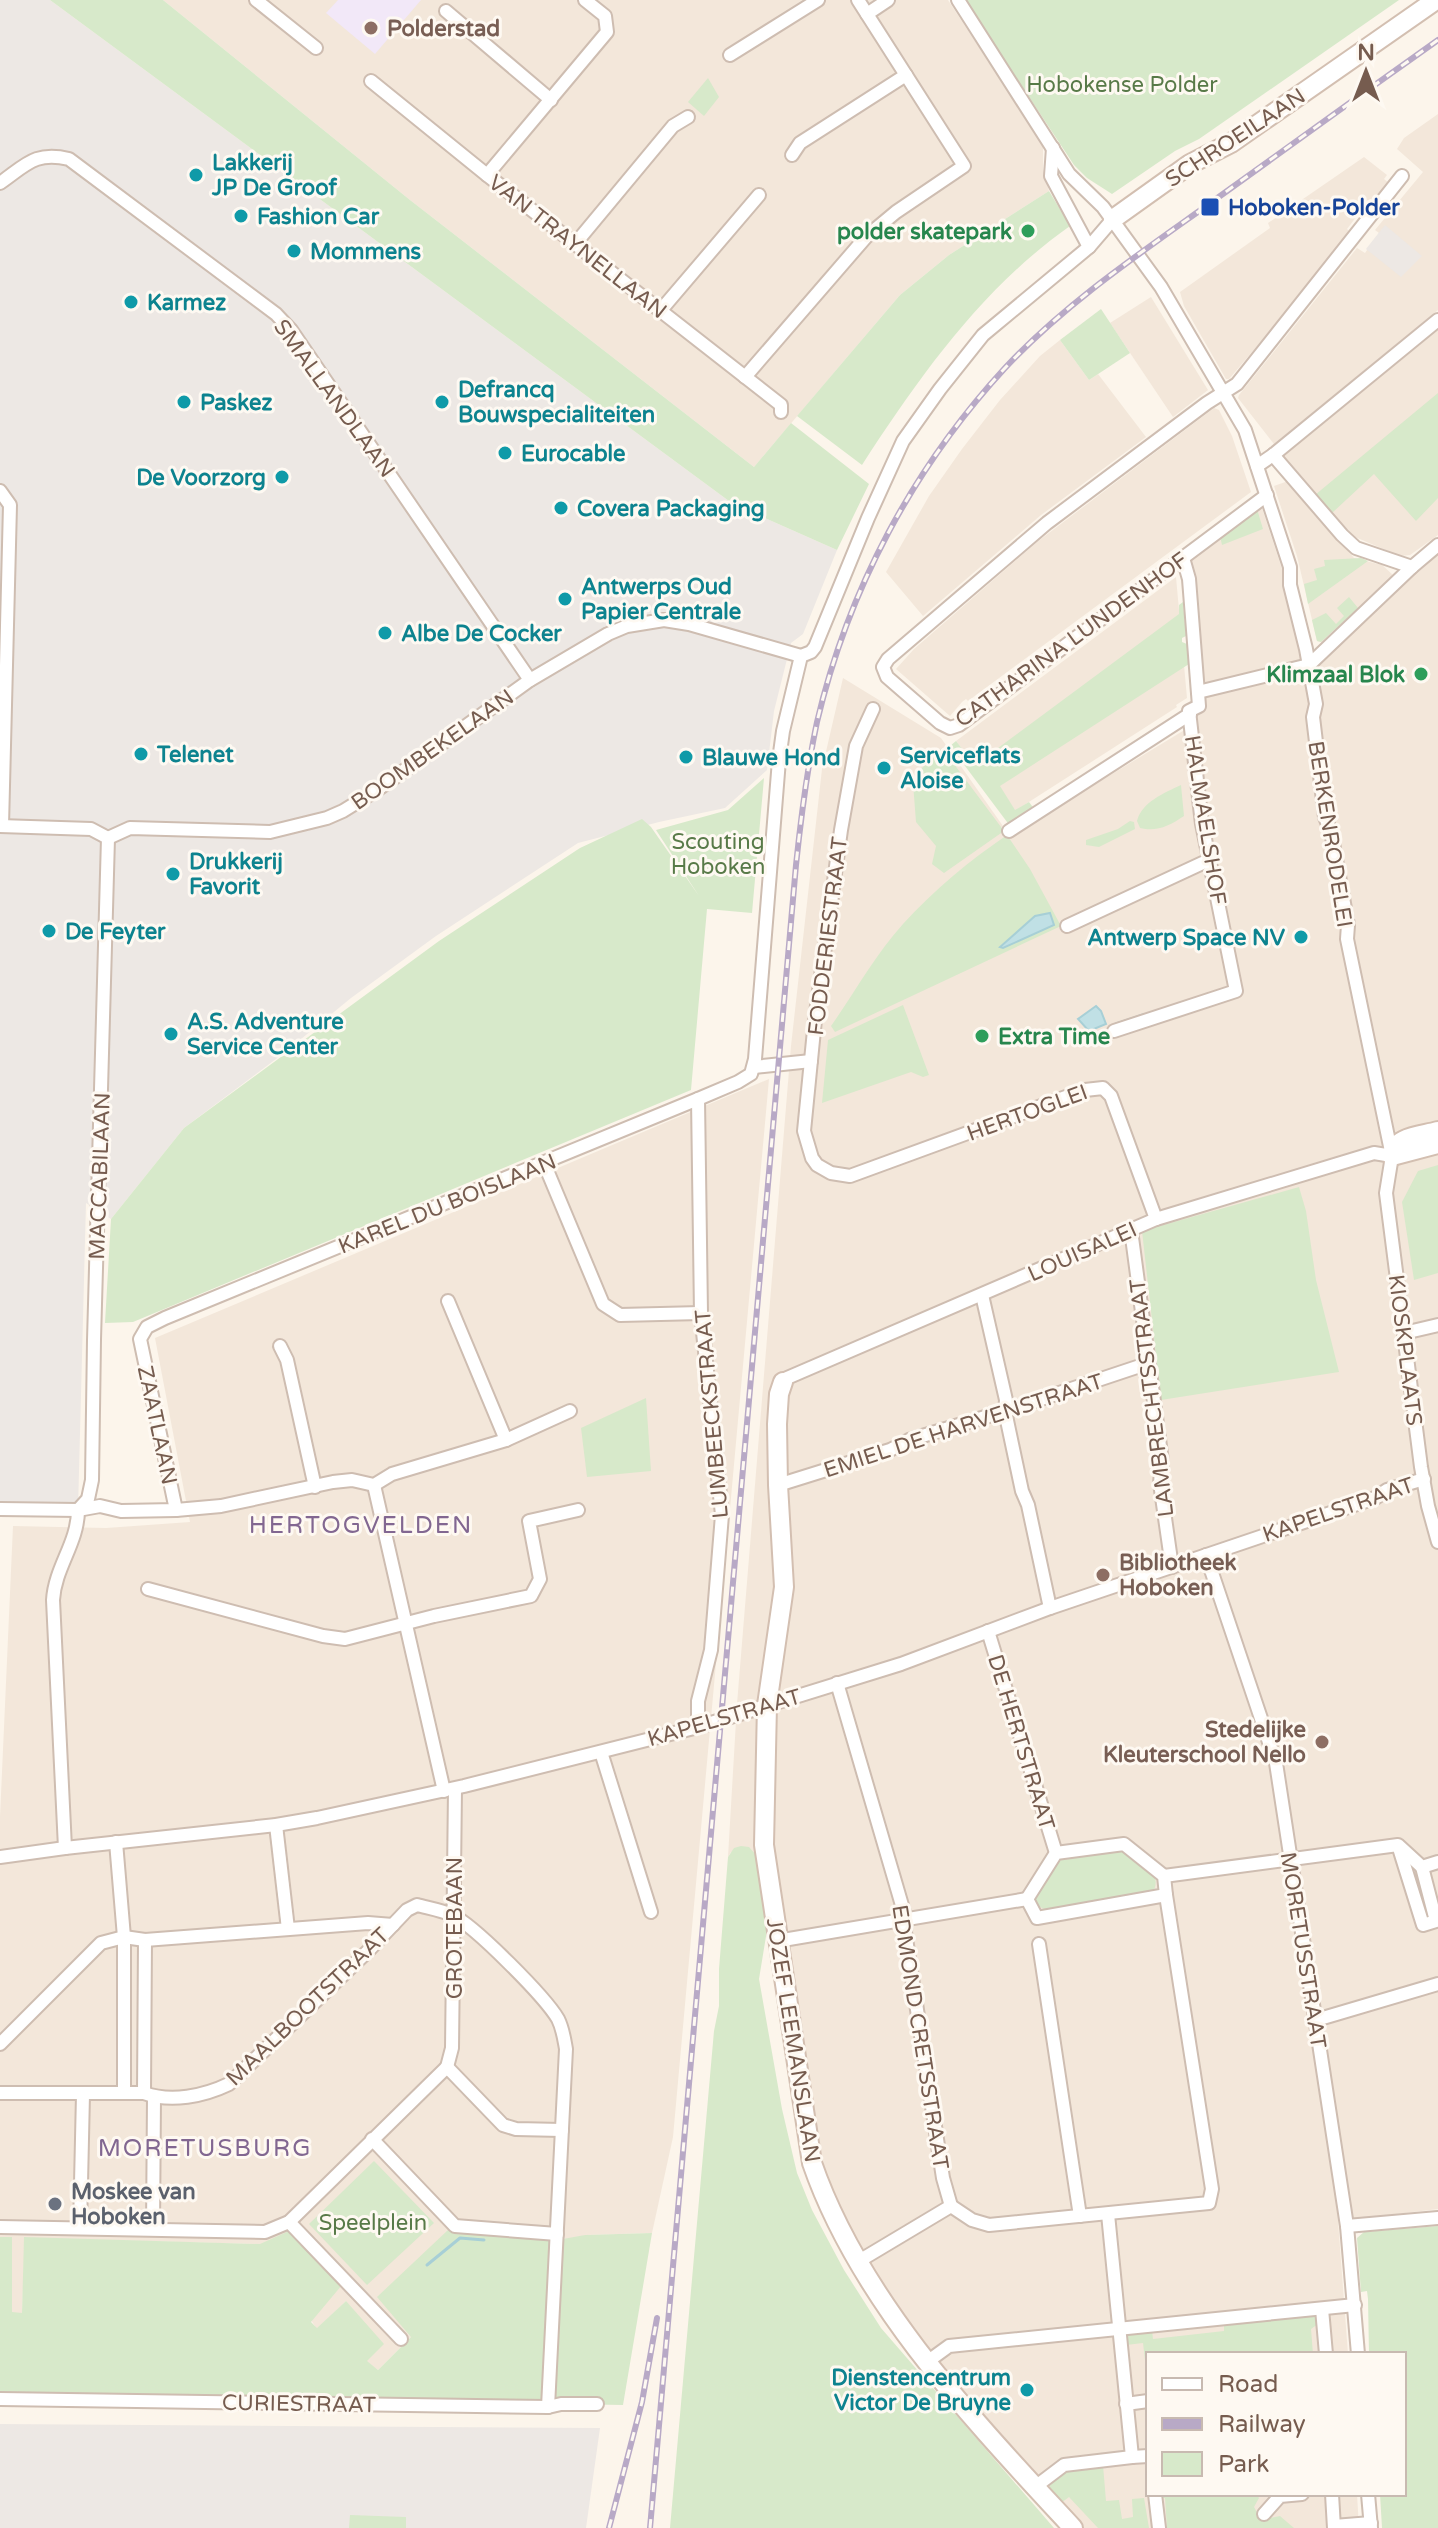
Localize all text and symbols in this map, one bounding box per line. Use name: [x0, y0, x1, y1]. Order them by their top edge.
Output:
place label: Polderstad: [387, 16, 500, 42]
marker: Polderstad: [362, 19, 380, 37]
north arrow: [1326, 32, 1406, 112]
text: N: [1357, 40, 1375, 66]
park label: Hobokense Polder: [1026, 72, 1218, 98]
street label: SCHROEILAAN: [1161, 83, 1310, 193]
place label: Lakkerij JP De Groof: [211, 150, 337, 201]
marker: Lakkerij JP De Groof: [187, 166, 205, 184]
street label: VAN TRAYNELLAAN: [483, 169, 672, 324]
place label: Hoboken-Polder: [1228, 195, 1400, 221]
marker: Hoboken-Polder: [1199, 196, 1221, 218]
place label: Fashion Car: [257, 204, 380, 230]
marker: Fashion Car: [232, 207, 250, 225]
place label: polder skatepark: [837, 219, 1012, 245]
marker: polder skatepark: [1019, 222, 1037, 240]
place label: Mommens: [310, 239, 422, 265]
marker: Mommens: [285, 242, 303, 260]
place label: Karmez: [147, 290, 226, 316]
marker: Karmez: [122, 293, 140, 311]
street label: SMALLANDLAAN: [268, 314, 400, 483]
place label: Defrancq Bouwspecialiteiten: [458, 377, 655, 428]
place label: Paskez: [200, 390, 272, 416]
marker: Paskez: [175, 393, 193, 411]
marker: Defrancq Bouwspecialiteiten: [433, 393, 451, 411]
place label: Eurocable: [521, 441, 626, 467]
marker: Eurocable: [496, 444, 514, 462]
place label: De Voorzorg: [136, 465, 266, 491]
marker: De Voorzorg: [273, 468, 291, 486]
place label: Covera Packaging: [577, 496, 765, 522]
marker: Covera Packaging: [552, 499, 570, 517]
street label: CATHARINA LUNDENHOF: [950, 547, 1193, 733]
place label: Antwerps Oud Papier Centrale: [581, 574, 741, 625]
marker: Antwerps Oud Papier Centrale: [556, 590, 574, 608]
place label: Albe De Cocker: [401, 621, 562, 647]
marker: Albe De Cocker: [376, 624, 394, 642]
place label: Klimzaal Blok: [1266, 662, 1405, 688]
marker: Klimzaal Blok: [1412, 665, 1430, 683]
street label: BOOMBEKELAAN: [346, 684, 519, 816]
street label: HALMAELSHOF: [1179, 733, 1231, 907]
street label: BERKENRODELEI: [1302, 739, 1358, 929]
place label: Telenet: [156, 742, 234, 768]
place label: Serviceflats Aloise: [900, 743, 1021, 794]
marker: Telenet: [132, 745, 150, 763]
place label: Blauwe Hond: [702, 745, 841, 771]
marker: Blauwe Hond: [677, 748, 695, 766]
marker: Serviceflats Aloise: [875, 759, 893, 777]
park label: Scouting Hoboken: [671, 829, 765, 880]
street label: FODDERIESTRAAT: [803, 835, 853, 1037]
place label: Drukkerij Favorit: [189, 849, 283, 900]
marker: Drukkerij Favorit: [164, 865, 182, 883]
place label: De Feyter: [65, 919, 166, 945]
marker: De Feyter: [40, 922, 58, 940]
place label: Antwerp Space NV: [1087, 925, 1286, 951]
marker: Antwerp Space NV: [1292, 928, 1310, 946]
place label: A.S. Adventure Service Center: [187, 1009, 344, 1060]
place label: Extra Time: [998, 1024, 1110, 1050]
marker: A.S. Adventure Service Center: [162, 1025, 180, 1043]
marker: Extra Time: [973, 1027, 991, 1045]
street label: HERTOGLEI: [963, 1079, 1091, 1147]
street label: MACCABILAAN: [84, 1092, 116, 1260]
street label: KAREL DU BOISLAAN: [335, 1148, 560, 1260]
street label: LOUISALEI: [1024, 1216, 1141, 1287]
street label: KIOSKPLAATS: [1383, 1273, 1427, 1427]
street label: LAMBRECHTSSTRAAT: [1124, 1277, 1180, 1518]
street label: LUMBEECKSTRAAT: [690, 1308, 734, 1519]
street label: ZAATLAAN: [132, 1363, 182, 1487]
street label: EMIEL DE HARVENSTRAAT: [820, 1368, 1107, 1483]
street label: KAPELSTRAAT: [1259, 1472, 1418, 1548]
district label: HERTOGVELDEN: [249, 1511, 473, 1540]
place label: Bibliotheek Hoboken: [1119, 1550, 1236, 1601]
marker: Bibliotheek Hoboken: [1094, 1566, 1112, 1584]
street label: DE HERTSTRAAT: [982, 1651, 1060, 1834]
street label: KAPELSTRAAT: [645, 1683, 805, 1752]
place label: Stedelijke Kleuterschool Nello: [1103, 1717, 1306, 1768]
marker: Stedelijke Kleuterschool Nello: [1313, 1733, 1331, 1751]
street label: MORETUSSTRAAT: [1275, 1850, 1331, 2051]
street label: GROTEBAAN: [442, 1857, 468, 1999]
street label: EDMOND CRETSSTRAAT: [886, 1903, 954, 2172]
street label: JOZEF LEEMANSLAAN: [761, 1916, 825, 2164]
street label: MAALBOOTSTRAAT: [221, 1922, 395, 2091]
district label: MORETUSBURG: [98, 2134, 312, 2163]
place label: Moskee van Hoboken: [71, 2179, 196, 2230]
marker: Moskee van Hoboken: [46, 2195, 64, 2213]
park label: Speelplein: [319, 2210, 427, 2236]
legend: [1146, 2352, 1406, 2496]
place label: Dienstencentrum Victor De Bruyne: [831, 2365, 1011, 2416]
text: Road: [1218, 2370, 1278, 2399]
marker: Dienstencentrum Victor De Bruyne: [1018, 2381, 1036, 2399]
street label: CURIESTRAAT: [222, 2390, 377, 2418]
text: Railway: [1218, 2410, 1306, 2439]
text: Park: [1218, 2450, 1269, 2479]

